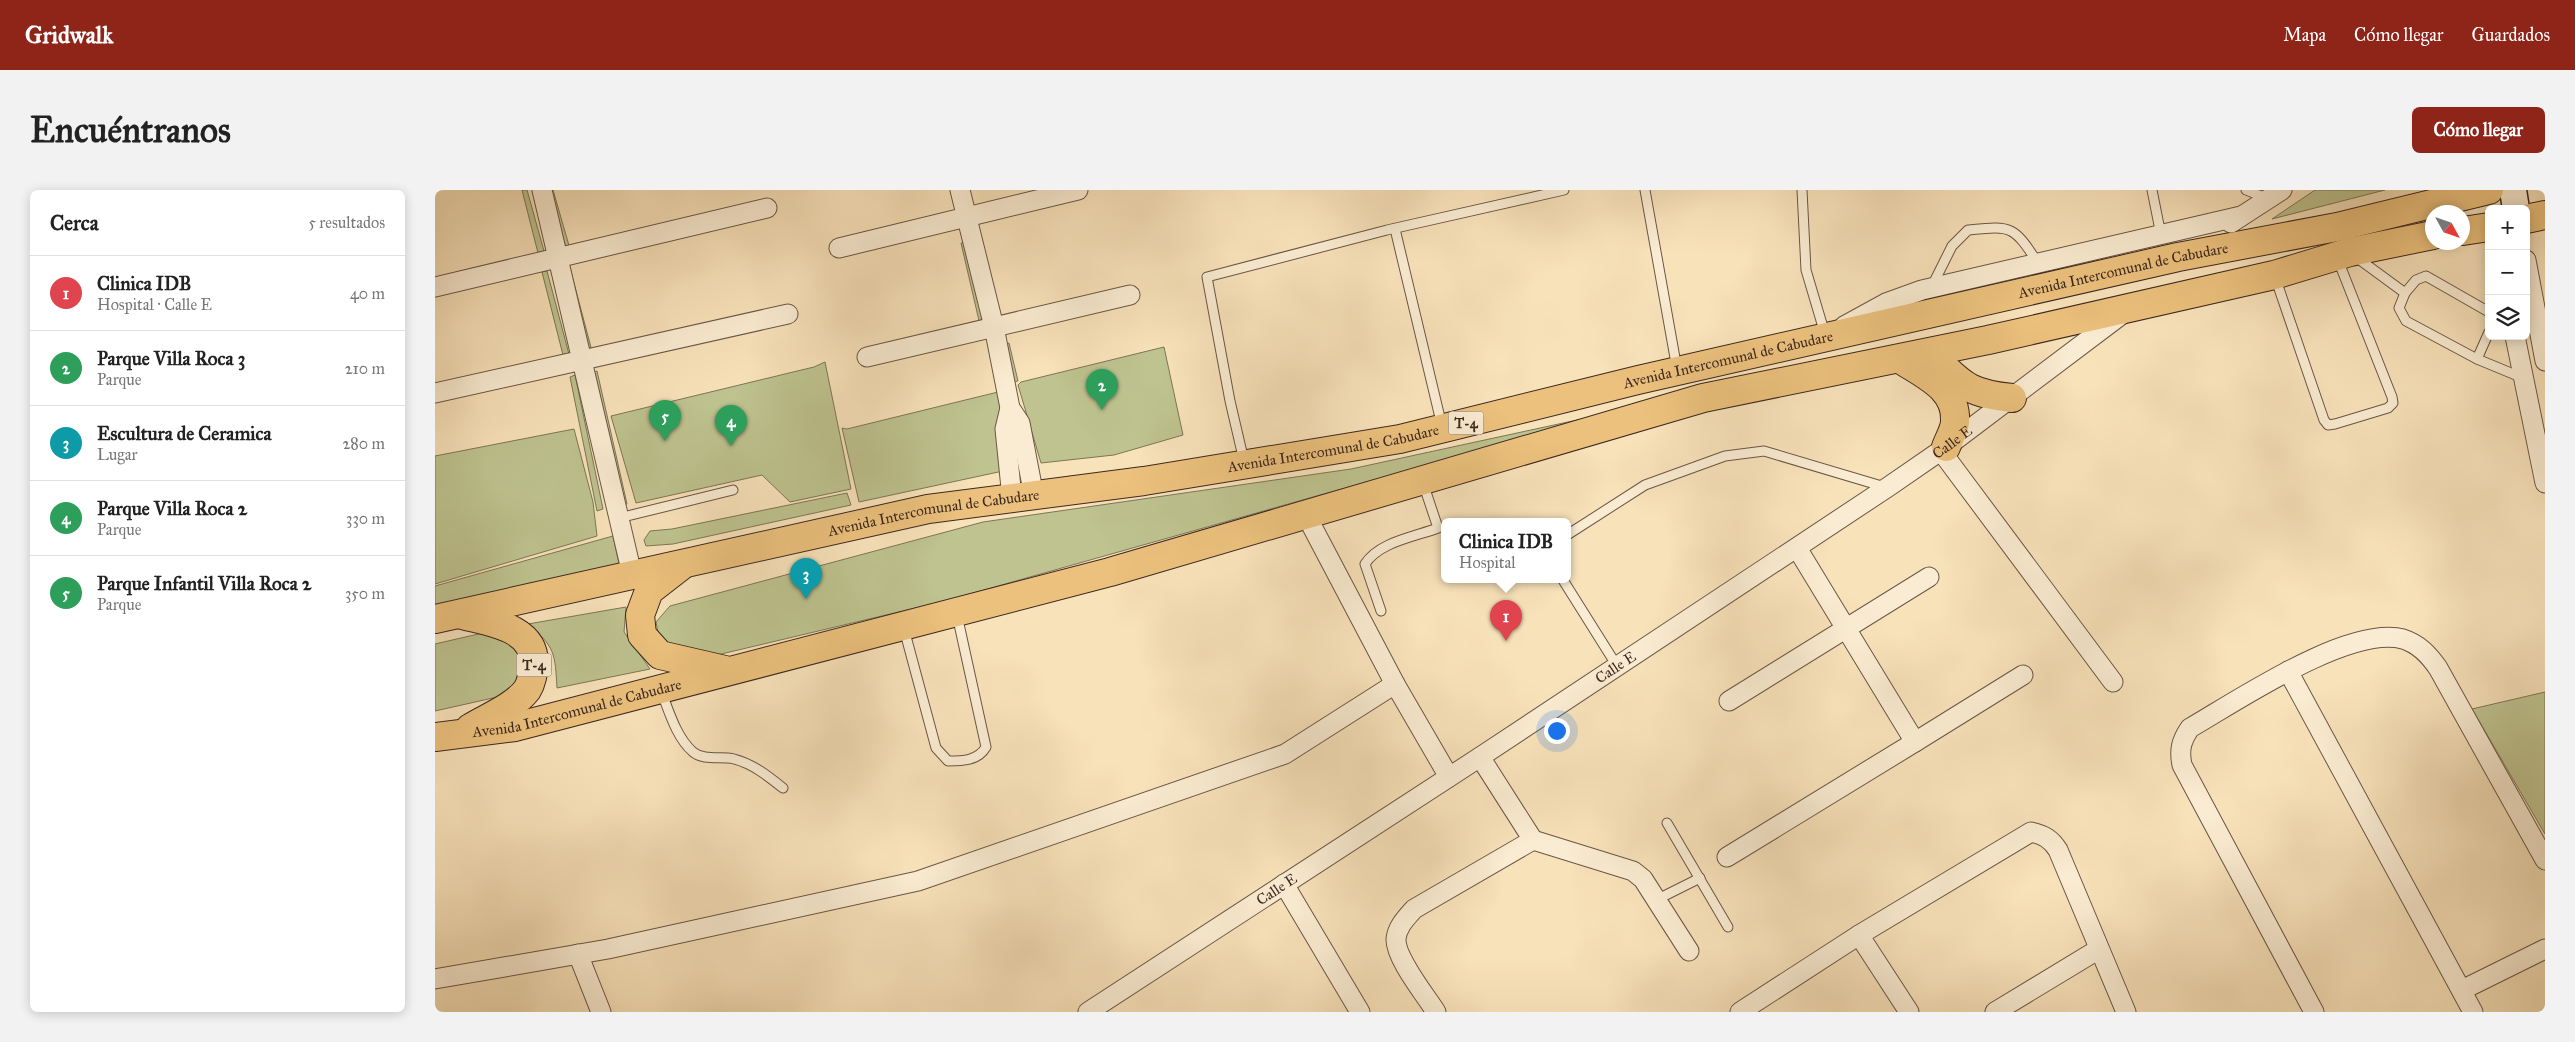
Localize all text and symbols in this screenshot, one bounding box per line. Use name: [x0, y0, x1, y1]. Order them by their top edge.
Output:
text: Gridwalk: [25, 20, 113, 50]
text: Mapa: [2283, 24, 2326, 46]
text: Cómo llegar: [2354, 24, 2444, 46]
text: Guardados: [2472, 24, 2550, 46]
button: Cómo llegar: [2412, 107, 2545, 153]
text: Encuéntranos: [30, 109, 231, 152]
north arrow: [2425, 205, 2470, 250]
map controls: [2485, 205, 2530, 340]
button: +: [2485, 205, 2530, 250]
text: Cerca: [50, 210, 99, 236]
text: 5 resultados: [308, 213, 385, 232]
street label: Avenida Intercomunal de Cabudare: [2015, 239, 2230, 302]
button: −: [2485, 250, 2530, 295]
text: Clinica IDB: [97, 272, 191, 295]
text: 1: [63, 284, 69, 303]
text: 40 m: [350, 284, 385, 303]
text: Hospital · Calle E: [97, 295, 212, 314]
button: layers: [2485, 295, 2530, 340]
street label: Avenida Intercomunal de Cabudare: [1621, 327, 1835, 393]
text: Parque Villa Roca 3: [97, 347, 245, 370]
text: 2: [62, 359, 70, 378]
text: 210 m: [345, 359, 385, 378]
pin: 2: [1086, 369, 1118, 410]
text: Parque: [97, 370, 141, 389]
pin: 5: [649, 400, 681, 441]
pin: 4: [715, 405, 747, 446]
road number: T-4: [1449, 412, 1483, 434]
street label: Avenida Intercomunal de Cabudare: [1225, 421, 1441, 476]
text: Escultura de Ceramica: [97, 422, 272, 445]
street label: Calle E: [1929, 422, 1976, 463]
text: 3: [63, 434, 69, 453]
text: 280 m: [342, 434, 385, 453]
text: Lugar: [97, 445, 138, 464]
street label: Avenida Intercomunal de Cabudare: [825, 486, 1040, 540]
text: Parque Villa Roca 2: [97, 497, 247, 520]
text: 4: [62, 509, 70, 528]
text: 330 m: [346, 509, 385, 528]
popup: [1441, 518, 1571, 583]
text: Parque: [97, 520, 141, 539]
text: Clinica IDB: [1459, 530, 1553, 553]
text: Hospital: [1459, 553, 1516, 572]
pin: 3: [790, 558, 822, 599]
text: Parque Infantil Villa Roca 2: [97, 572, 311, 595]
text: 5: [62, 584, 70, 603]
text: 350 m: [345, 584, 385, 603]
text: Parque: [97, 595, 141, 614]
pin: 1: [1490, 600, 1522, 641]
street label: Calle E: [1592, 647, 1639, 687]
road number: T-4: [517, 654, 551, 676]
street label: Avenida Intercomunal de Cabudare: [470, 675, 683, 741]
your location: [1544, 718, 1570, 744]
street label: Calle E: [1253, 869, 1301, 909]

